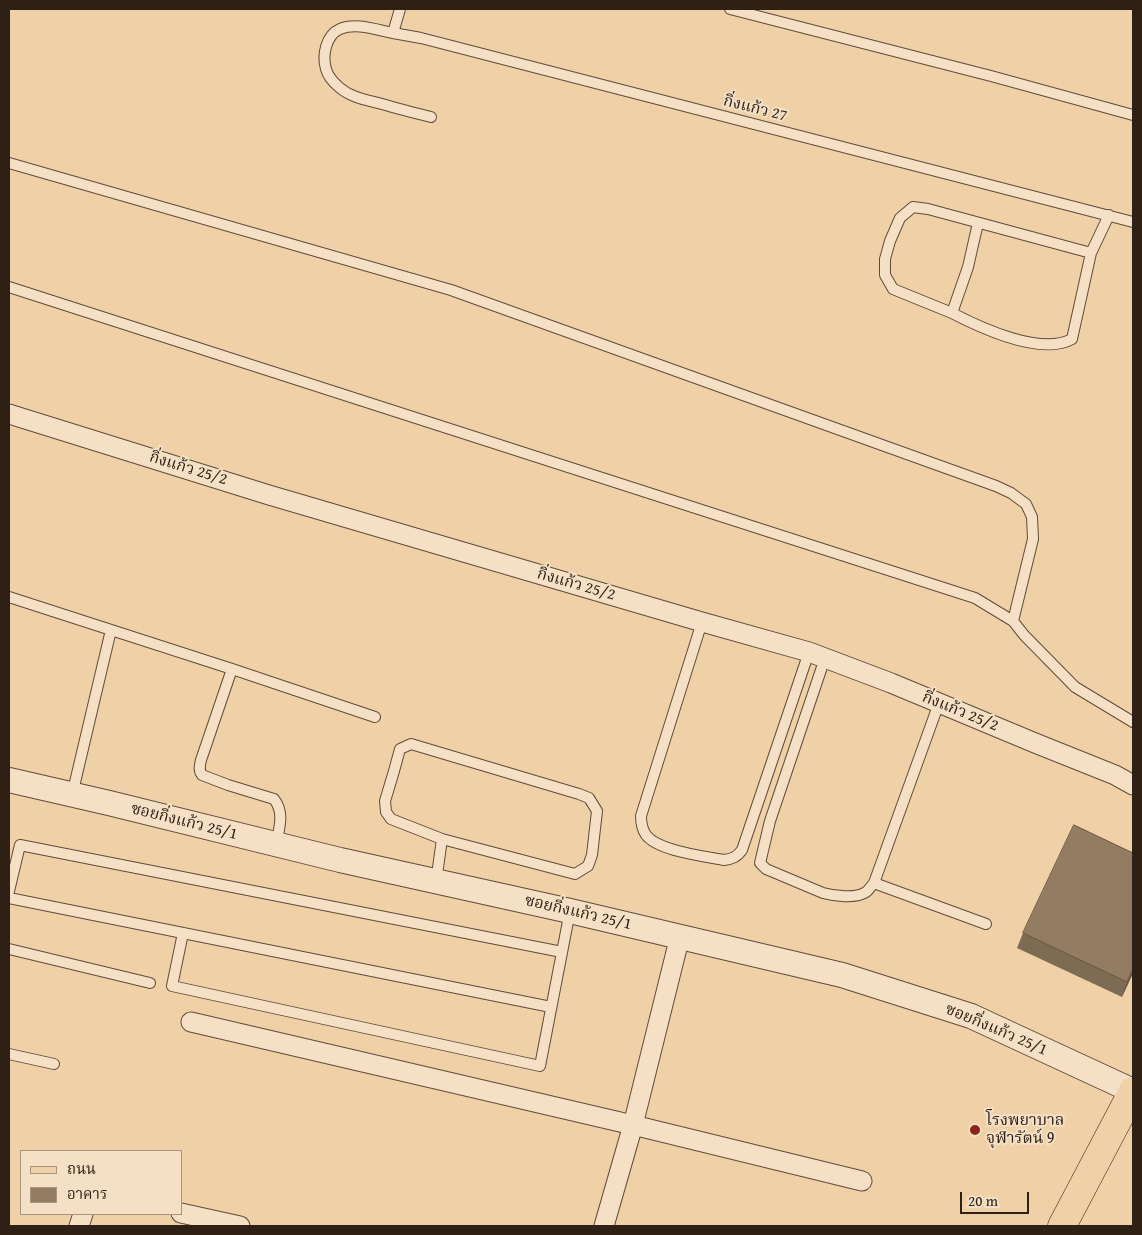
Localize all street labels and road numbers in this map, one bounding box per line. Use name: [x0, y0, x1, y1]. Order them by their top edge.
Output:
street label: กิ่งแก้ว 27: [721, 92, 789, 126]
street label: กิ่งแก้ว 25/2: [147, 448, 229, 490]
street label: กิ่งแก้ว 25/2: [535, 565, 617, 605]
street label: กิ่งแก้ว 25/2: [919, 688, 1001, 736]
street label: ซอยกิ่งแก้ว 25/1: [129, 800, 239, 844]
street label: ซอยกิ่งแก้ว 25/1: [523, 891, 633, 935]
street label: ซอยกิ่งแก้ว 25/1: [942, 1000, 1050, 1060]

